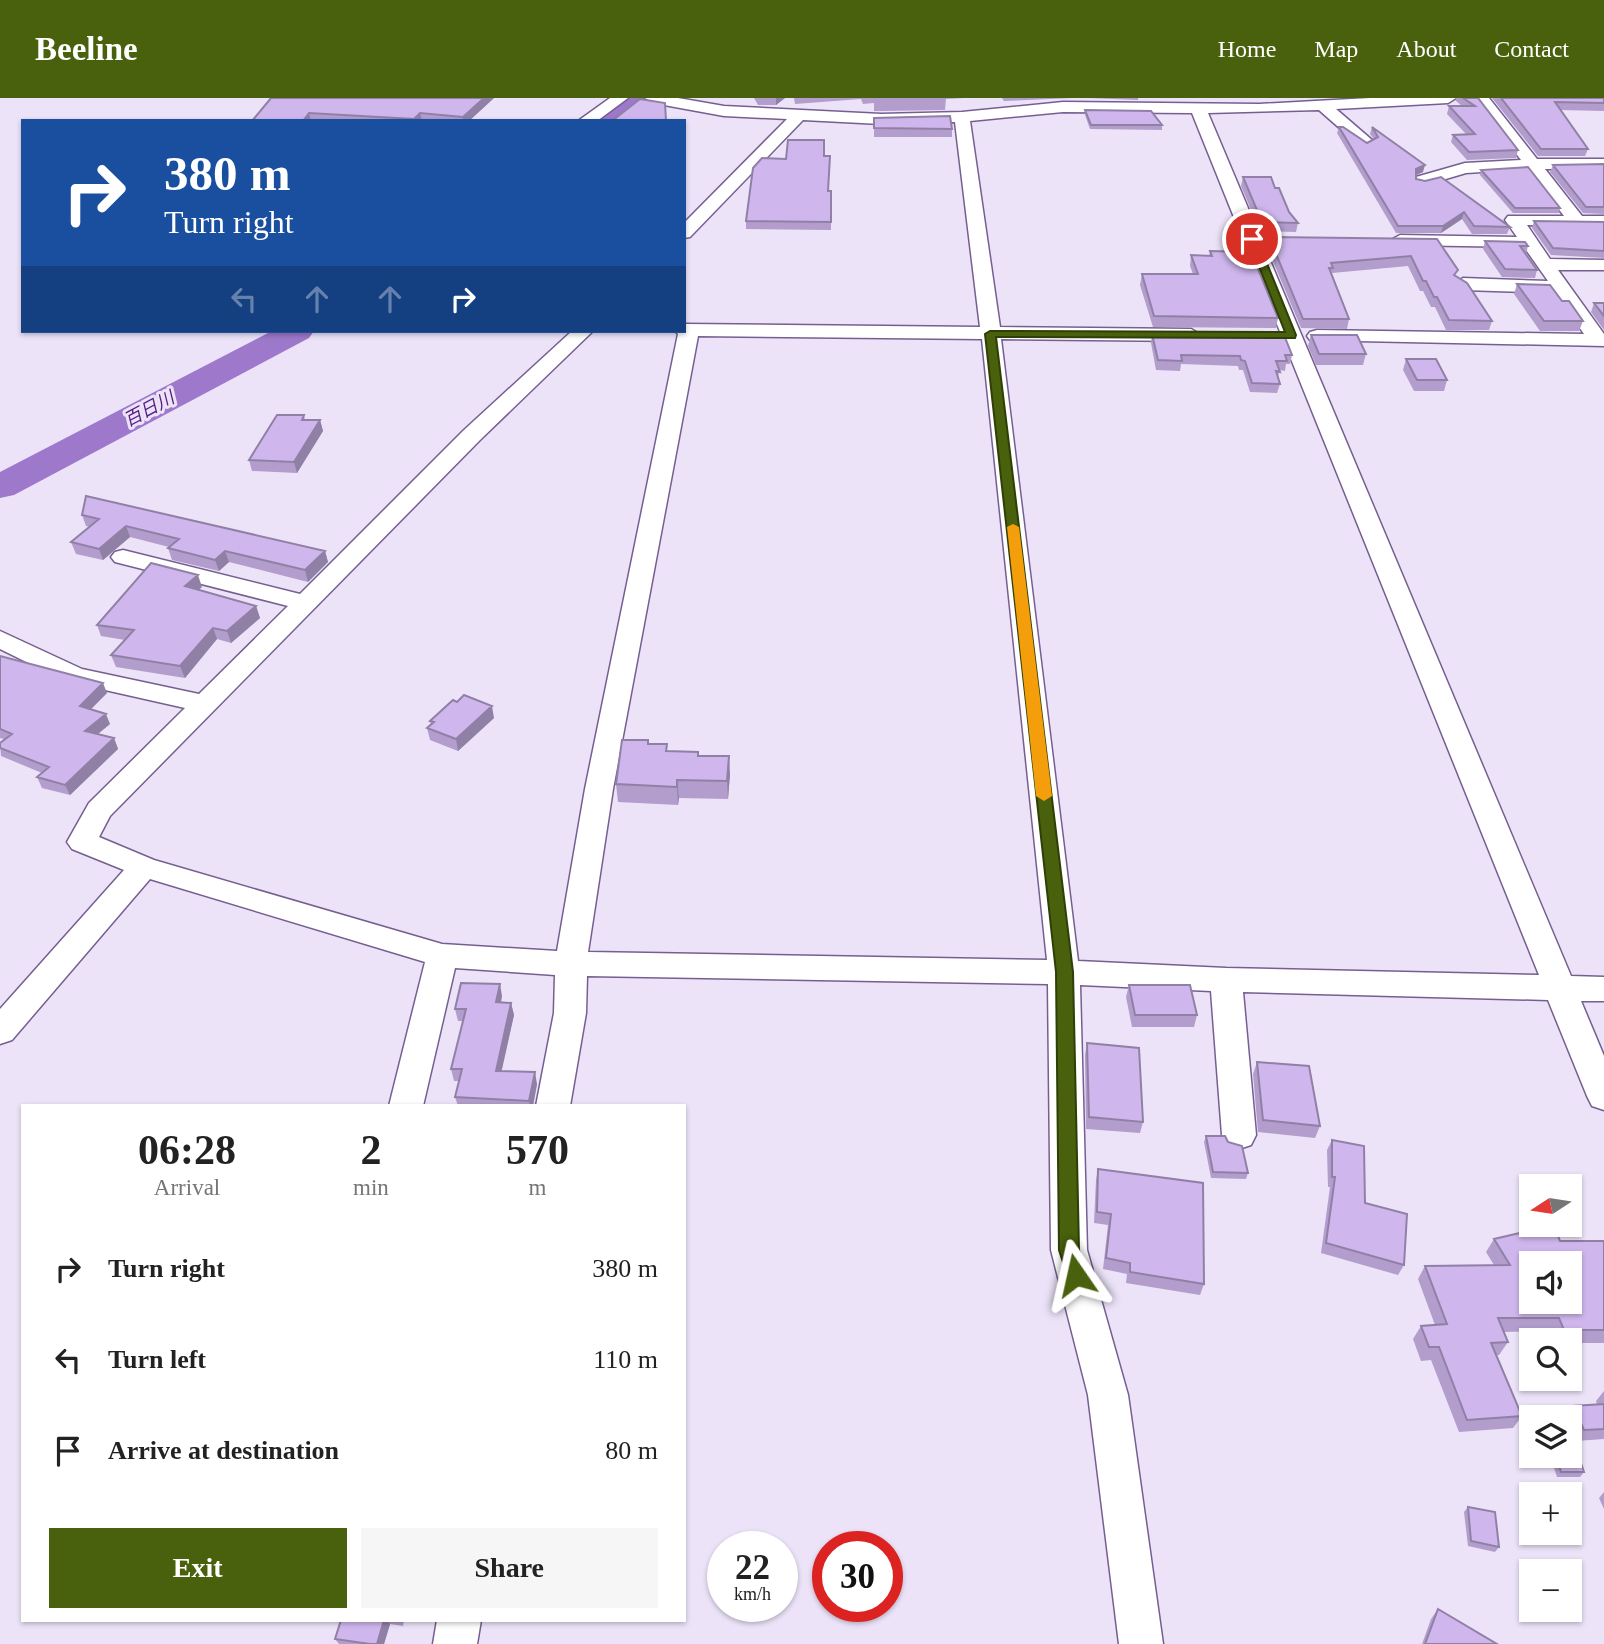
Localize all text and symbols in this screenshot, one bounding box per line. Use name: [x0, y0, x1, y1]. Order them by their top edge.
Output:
text: Beeline: [35, 31, 138, 67]
text: Home: [1218, 36, 1276, 62]
text: Map: [1314, 36, 1358, 62]
text: About: [1396, 36, 1456, 62]
text: Contact: [1494, 36, 1569, 62]
text: 380 m: [164, 146, 291, 201]
icon: right: [49, 147, 140, 238]
text: Turn right: [164, 204, 294, 240]
pin: [1222, 209, 1282, 269]
icon: arrive: [1233, 220, 1271, 258]
icon: left: [225, 280, 263, 318]
icon: ahead: [298, 280, 336, 318]
icon: ahead: [371, 280, 409, 318]
icon: right: [444, 280, 482, 318]
water label: 百日川: [120, 387, 179, 431]
text: 06:28: [138, 1127, 236, 1173]
text: 2: [360, 1127, 381, 1173]
text: 570: [506, 1127, 569, 1173]
north arrow: [1519, 1174, 1582, 1237]
map controls: [1519, 1174, 1582, 1622]
text: Arrival: [154, 1175, 220, 1200]
text: min: [353, 1175, 389, 1200]
text: m: [528, 1175, 546, 1200]
position arrow: [1039, 1238, 1113, 1312]
icon: right: [49, 1250, 87, 1288]
button: sound: [1519, 1251, 1582, 1314]
text: Turn right: [108, 1254, 225, 1283]
text: 380 m: [592, 1254, 658, 1283]
button: search: [1519, 1328, 1582, 1391]
icon: left: [49, 1341, 87, 1379]
text: Turn left: [108, 1345, 206, 1374]
text: 110 m: [593, 1345, 658, 1374]
button: layers: [1519, 1405, 1582, 1468]
icon: arrive: [49, 1432, 87, 1470]
text: Arrive at destination: [108, 1436, 339, 1465]
text: 80 m: [605, 1436, 658, 1465]
button: +: [1519, 1482, 1582, 1545]
button: Exit: [49, 1528, 347, 1608]
button: Share: [361, 1528, 658, 1608]
speed limit sign: 30: [812, 1531, 903, 1622]
text: 22: [735, 1548, 770, 1587]
button: −: [1519, 1559, 1582, 1622]
text: km/h: [734, 1584, 771, 1604]

